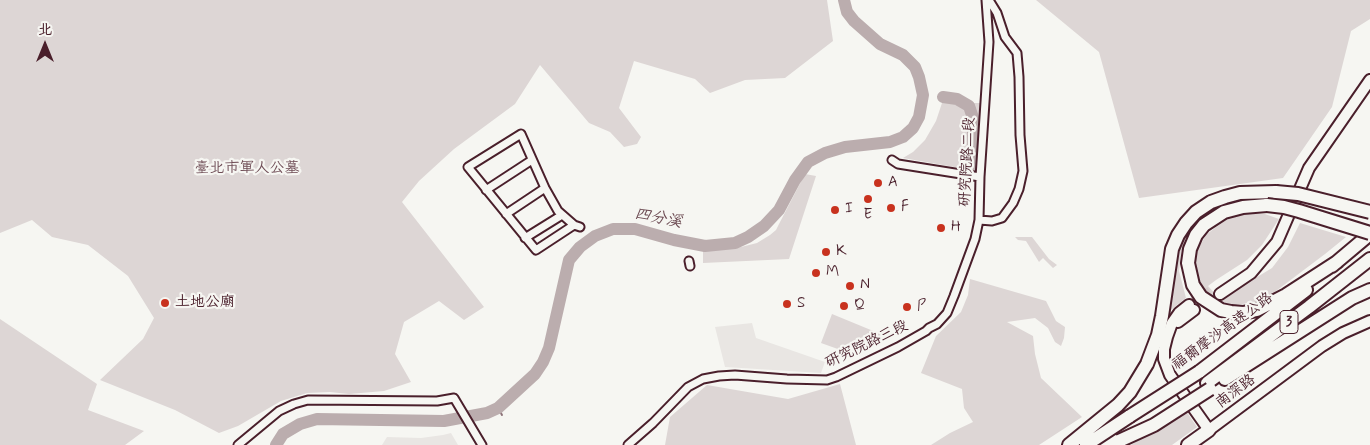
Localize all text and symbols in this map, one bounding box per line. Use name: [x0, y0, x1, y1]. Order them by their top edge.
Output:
north arrow: [20, 20, 70, 70]
text: 北: [38, 21, 52, 39]
street label: 研究院路二段: [957, 117, 979, 207]
park label: 臺北市軍人公墓: [195, 160, 299, 178]
place label: A: [888, 174, 898, 192]
marker: A: [872, 177, 884, 189]
marker: E: [862, 193, 874, 205]
place label: F: [901, 199, 909, 217]
place label: I: [845, 201, 853, 219]
marker: F: [885, 202, 897, 214]
marker: I: [829, 204, 841, 216]
water label: 四分溪: [633, 205, 683, 233]
place label: E: [864, 207, 872, 225]
place label: H: [951, 219, 961, 237]
marker: H: [935, 222, 947, 234]
place label: K: [836, 243, 847, 261]
marker: K: [820, 246, 832, 258]
place label: M: [826, 264, 839, 282]
marker: M: [810, 267, 822, 279]
place label: N: [860, 277, 870, 295]
marker: N: [844, 280, 856, 292]
street label: 福爾摩沙高速公路: [1169, 289, 1277, 375]
place label: 土地公廟: [175, 294, 235, 312]
place label: S: [797, 295, 805, 313]
marker: 土地公廟: [159, 297, 171, 309]
place label: Q: [854, 297, 865, 315]
marker: S: [781, 298, 793, 310]
place label: P: [917, 298, 926, 316]
marker: Q: [838, 300, 850, 312]
marker: P: [901, 301, 913, 313]
road number: 3: [1280, 311, 1298, 334]
street label: 研究院路三段: [823, 317, 911, 373]
street label: 南深路: [1213, 371, 1259, 413]

